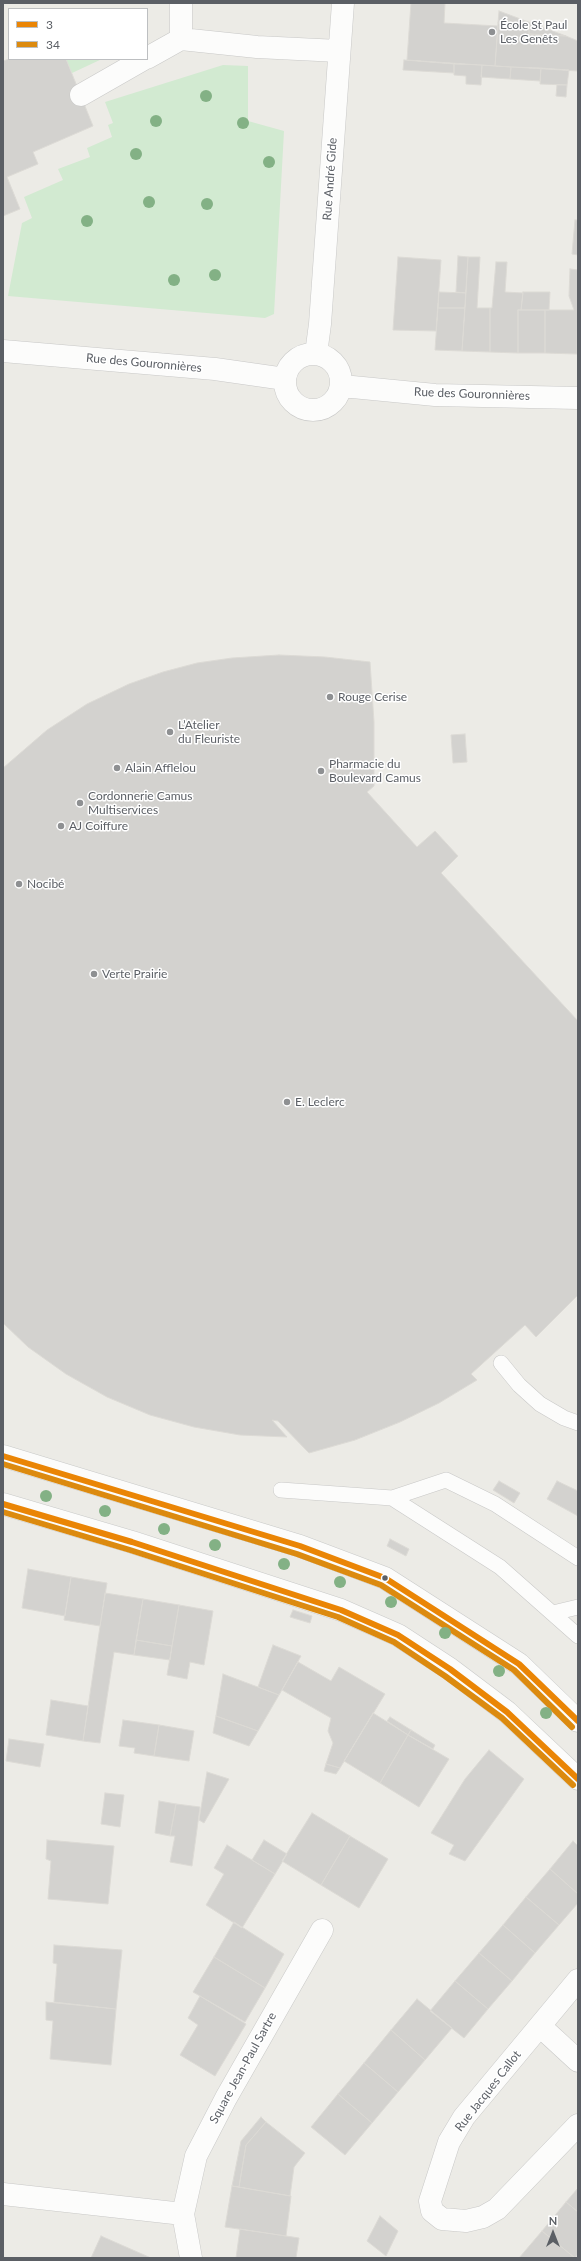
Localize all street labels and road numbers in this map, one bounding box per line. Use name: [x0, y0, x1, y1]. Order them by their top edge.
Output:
street label: Rue André Gide: [320, 137, 340, 221]
street label: Rue des Gouronnières: [86, 351, 202, 375]
street label: Rue des Gouronnières: [414, 385, 530, 403]
street label: Square Jean-Paul Sartre: [206, 2010, 280, 2126]
street label: Rue Jacques Callot: [452, 2048, 524, 2134]

